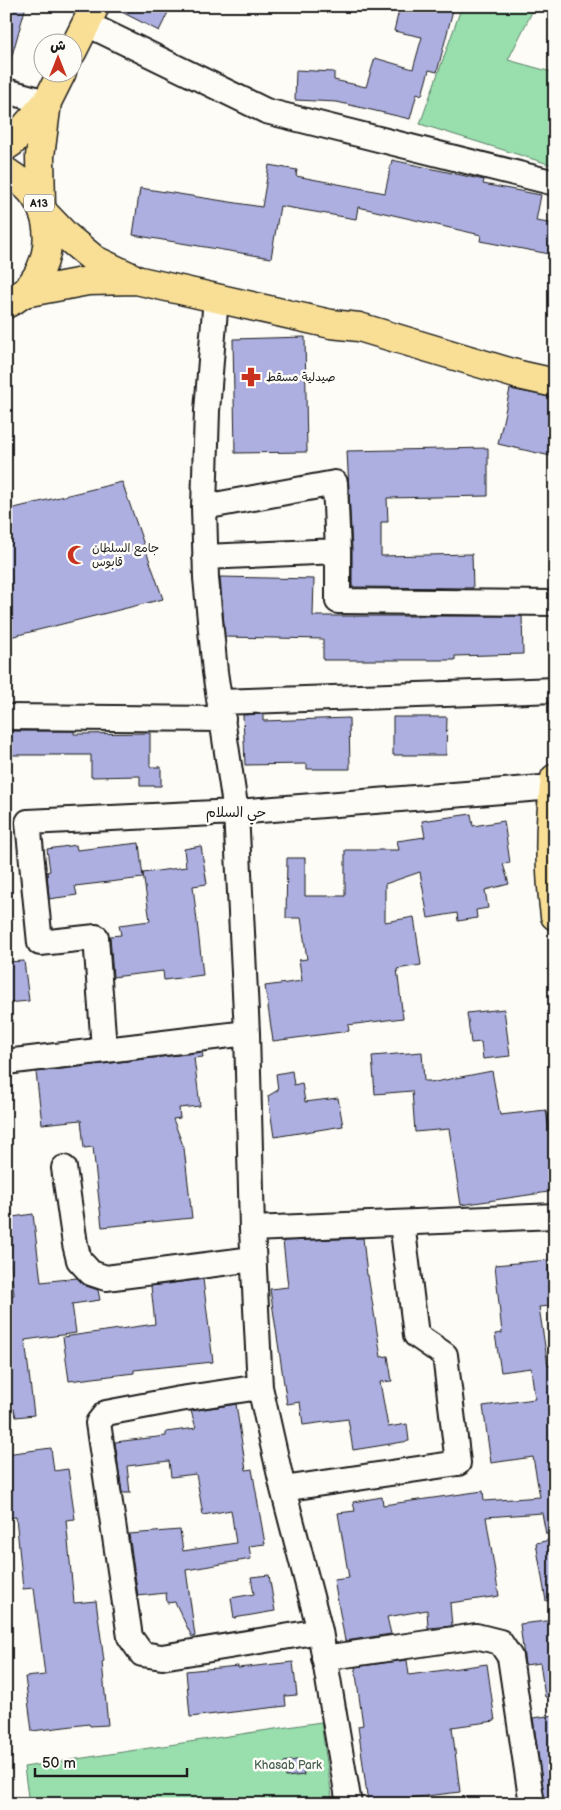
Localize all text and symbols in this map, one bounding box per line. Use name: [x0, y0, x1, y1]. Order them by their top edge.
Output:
north arrow: [32, 32, 82, 82]
text: ش: [50, 37, 66, 54]
road number: A13: [24, 194, 54, 212]
pharmacy icon: صيدلية مسقط: [240, 366, 262, 388]
place label: صيدلية مسقط: [266, 370, 335, 385]
place label: جامع السلطان قابوس: [92, 541, 159, 570]
mosque icon: جامع السلطان قابوس: [66, 544, 88, 566]
district label: حي السلام: [206, 804, 266, 825]
scale bar: [35, 1745, 188, 1777]
text: 50 m: [42, 1754, 76, 1773]
park label: Khasab Park: [254, 1758, 322, 1773]

